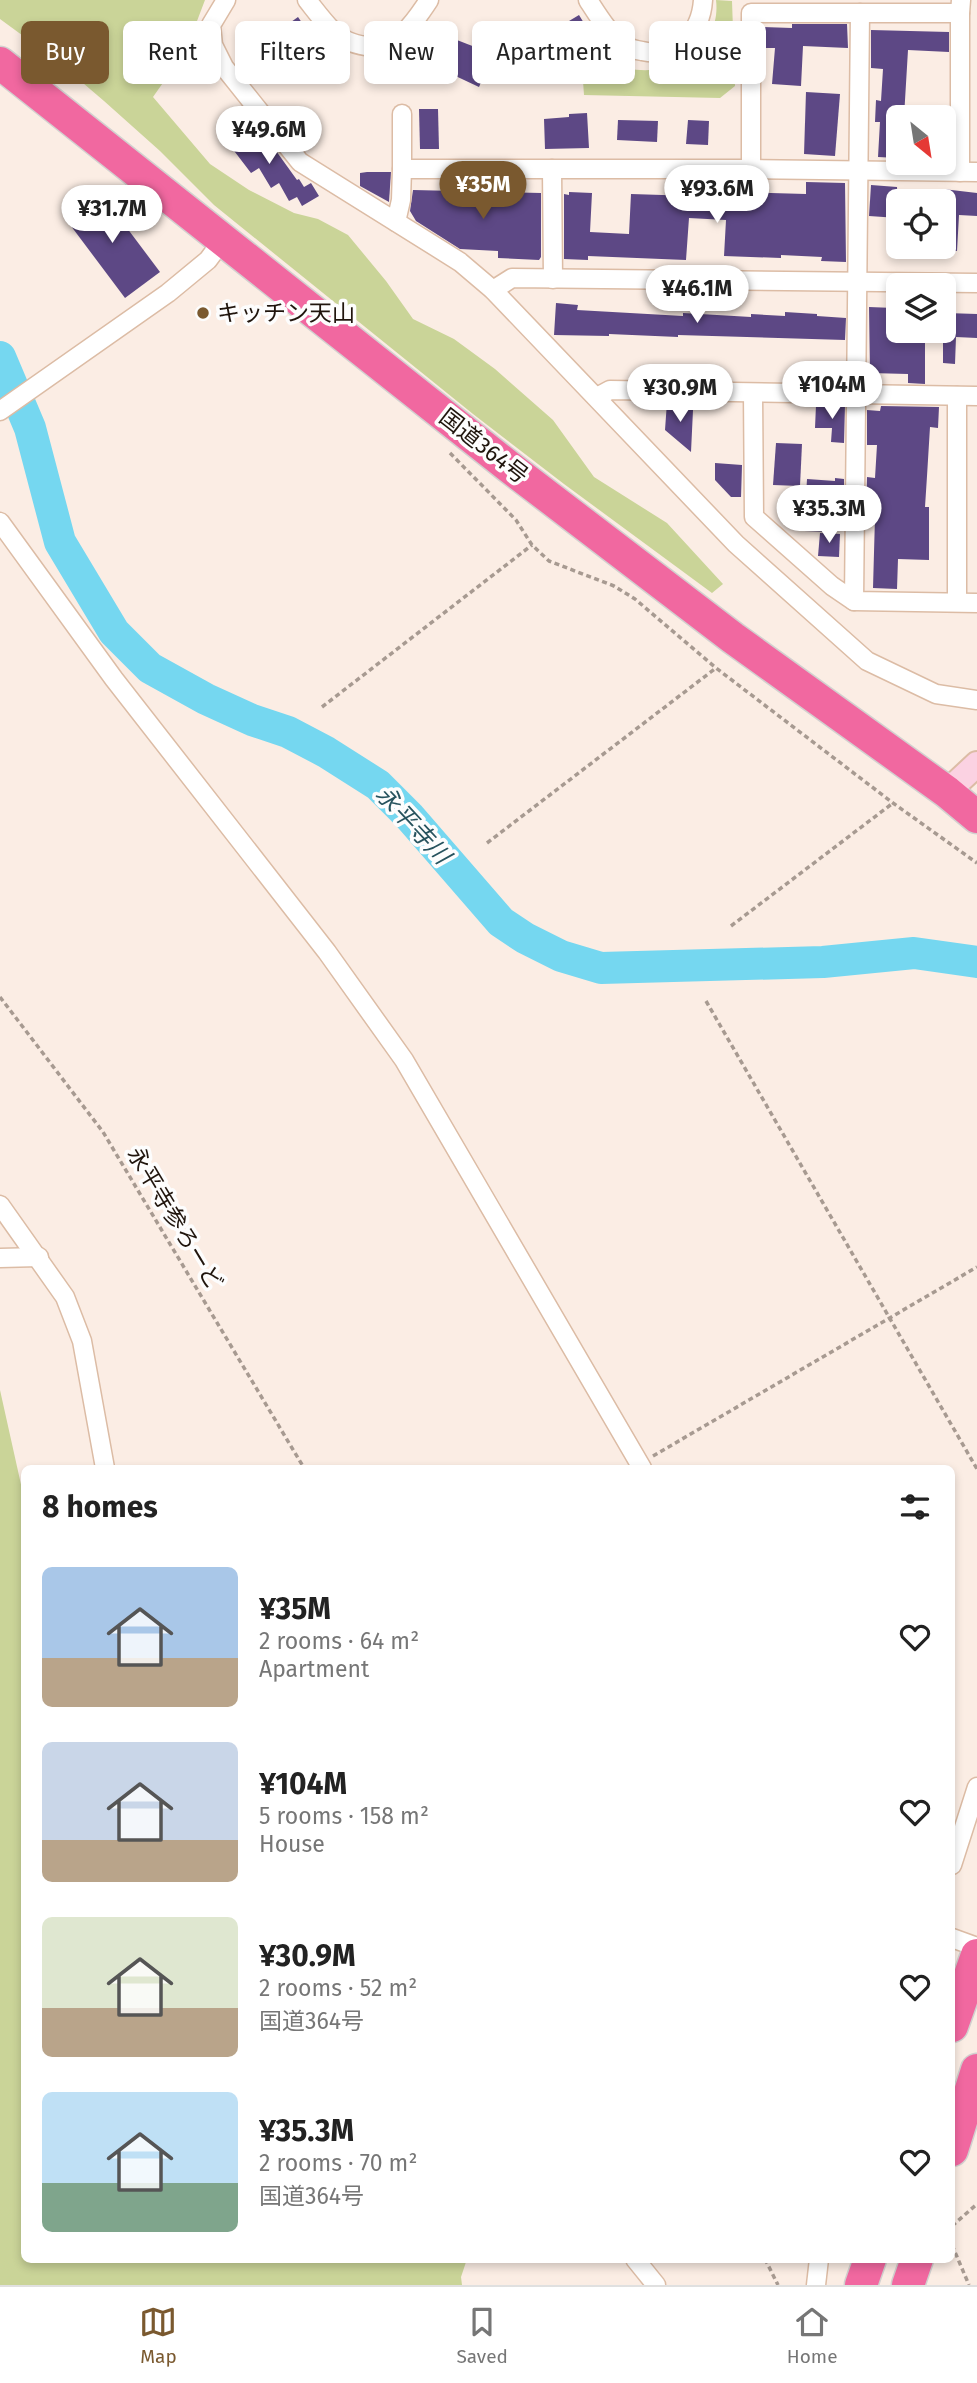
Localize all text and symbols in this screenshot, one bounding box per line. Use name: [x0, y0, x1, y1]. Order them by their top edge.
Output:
chip: Buy: [21, 21, 109, 84]
chip: Rent: [123, 21, 221, 84]
chip: Filters: [235, 21, 350, 84]
chip: New: [364, 21, 458, 84]
chip: Apartment: [472, 21, 635, 84]
chip: House: [649, 21, 766, 84]
north arrow: [886, 105, 956, 175]
map controls: [886, 105, 956, 343]
pin: ¥49.6M: [212, 106, 326, 166]
text: ¥49.6M: [232, 115, 306, 143]
pin: ¥35M: [442, 162, 524, 221]
pin: ¥93.6M: [660, 166, 774, 225]
text: ¥35M: [455, 170, 511, 198]
text: ¥93.6M: [680, 174, 754, 202]
pin: ¥31.7M: [55, 186, 169, 245]
button: locate: [886, 189, 956, 259]
text: ¥31.7M: [77, 194, 147, 222]
pin: ¥46.1M: [640, 266, 754, 325]
button: layers: [886, 273, 956, 343]
text: ¥46.1M: [662, 274, 732, 302]
place label: キッチン天山: [217, 299, 355, 327]
marker: キッチン天山: [195, 305, 211, 321]
pin: ¥104M: [783, 362, 881, 421]
pin: ¥30.9M: [623, 364, 737, 424]
text: ¥104M: [798, 370, 866, 398]
text: ¥30.9M: [643, 373, 717, 401]
street label: 国道364号: [434, 403, 534, 489]
pin: ¥35.3M: [772, 486, 886, 545]
text: ¥35.3M: [793, 494, 865, 522]
water label: 永平寺川: [370, 780, 458, 872]
street label: 永平寺参ろーど: [122, 1142, 228, 1294]
icon: filters: [896, 1488, 934, 1526]
text: 8 homes: [42, 1489, 158, 1525]
text: ¥35M: [259, 1591, 331, 1627]
icon: home: [98, 1595, 182, 1679]
icon: heart: [896, 1618, 934, 1656]
text: 2 rooms · 64 m²: [259, 1627, 419, 1655]
text: Apartment: [259, 1655, 369, 1683]
text: ¥104M: [259, 1766, 347, 1802]
icon: home: [98, 1770, 182, 1854]
icon: heart: [896, 1793, 934, 1831]
text: 5 rooms · 158 m²: [259, 1802, 429, 1830]
text: House: [259, 1830, 325, 1858]
text: ¥30.9M: [259, 1938, 356, 1974]
icon: home: [98, 1945, 182, 2029]
icon: heart: [896, 1968, 934, 2006]
text: 2 rooms · 52 m²: [259, 1974, 417, 2002]
text: 国道364号: [259, 2007, 364, 2035]
text: ¥35.3M: [259, 2113, 354, 2149]
icon: home: [98, 2120, 182, 2204]
icon: heart: [896, 2143, 934, 2181]
text: 2 rooms · 70 m²: [259, 2149, 417, 2177]
text: 国道364号: [259, 2182, 364, 2210]
tab: Map: [139, 2303, 177, 2368]
tab: Saved: [456, 2303, 508, 2368]
tab: Home: [787, 2303, 837, 2368]

